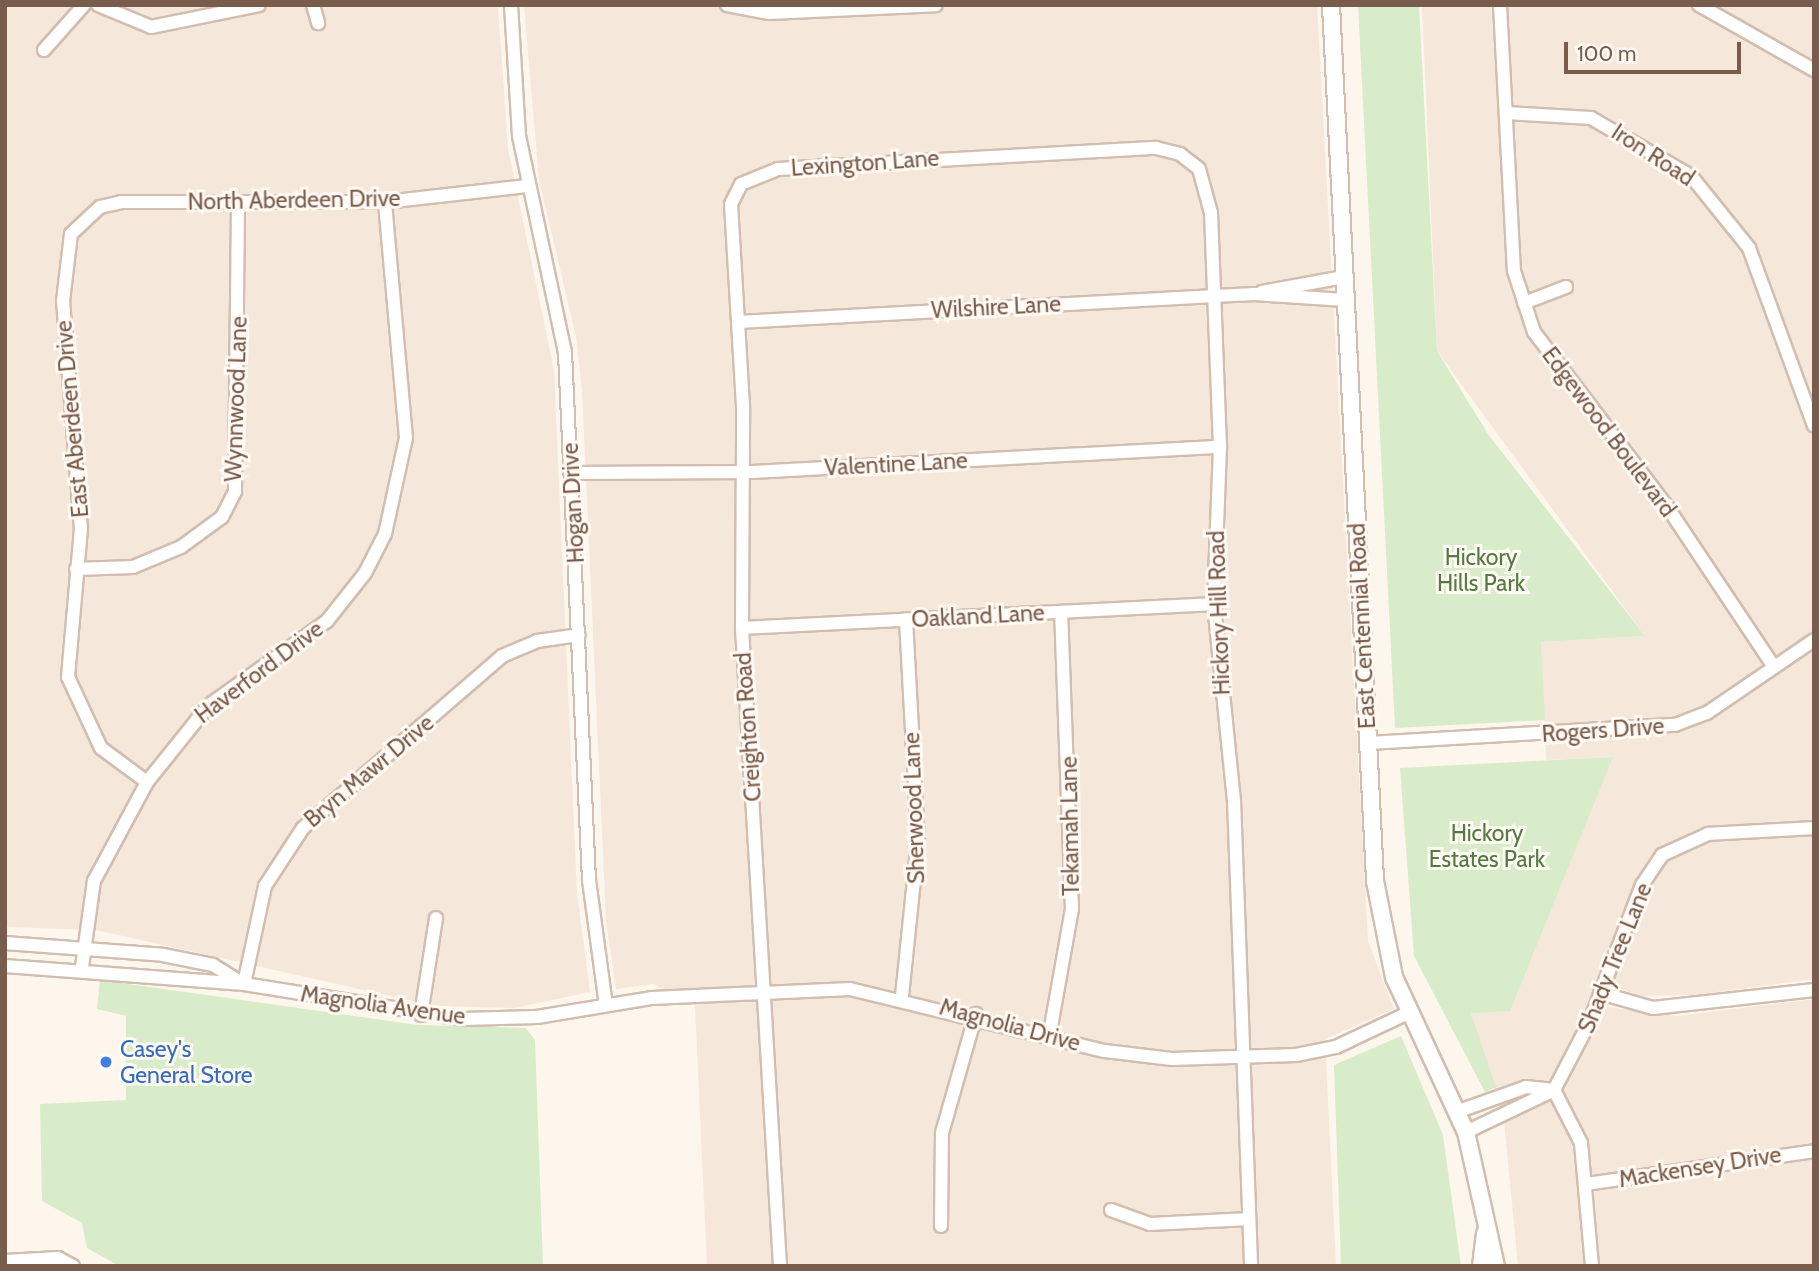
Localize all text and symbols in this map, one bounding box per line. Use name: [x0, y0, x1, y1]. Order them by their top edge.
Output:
scale bar: [1567, 28, 1744, 72]
text: 100 m: [1577, 41, 1636, 66]
street label: Iron Road: [1606, 118, 1700, 192]
street label: Lexington Lane: [790, 144, 940, 182]
street label: North Aberdeen Drive: [187, 184, 401, 216]
street label: Wilshire Lane: [930, 290, 1062, 324]
street label: Wynnwood Lane: [219, 316, 253, 482]
street label: East Aberdeen Drive: [50, 319, 94, 519]
street label: Edgewood Boulevard: [1536, 342, 1682, 522]
street label: Hogan Drive: [556, 442, 590, 564]
street label: Valentine Lane: [824, 446, 968, 482]
street label: East Centennial Road: [1343, 522, 1381, 730]
street label: Hickory Hill Road: [1202, 530, 1236, 696]
park label: Hickory Hills Park: [1437, 543, 1525, 597]
street label: Oakland Lane: [911, 599, 1045, 633]
street label: Haverford Drive: [189, 615, 329, 729]
street label: Creighton Road: [729, 651, 767, 803]
street label: Bryn Mawr Drive: [299, 709, 439, 833]
street label: Rogers Drive: [1541, 712, 1665, 748]
street label: Sherwood Lane: [898, 732, 930, 884]
street label: Tekamah Lane: [1055, 756, 1085, 896]
park label: Hickory Estates Park: [1429, 819, 1545, 873]
street label: Shady Tree Lane: [1572, 879, 1658, 1037]
street label: Magnolia Avenue: [299, 980, 467, 1030]
street label: Magnolia Drive: [937, 993, 1083, 1057]
place label: Casey's General Store: [120, 1035, 253, 1089]
marker: Casey's General Store: [98, 1054, 114, 1070]
street label: Mackensey Drive: [1617, 1141, 1783, 1193]

